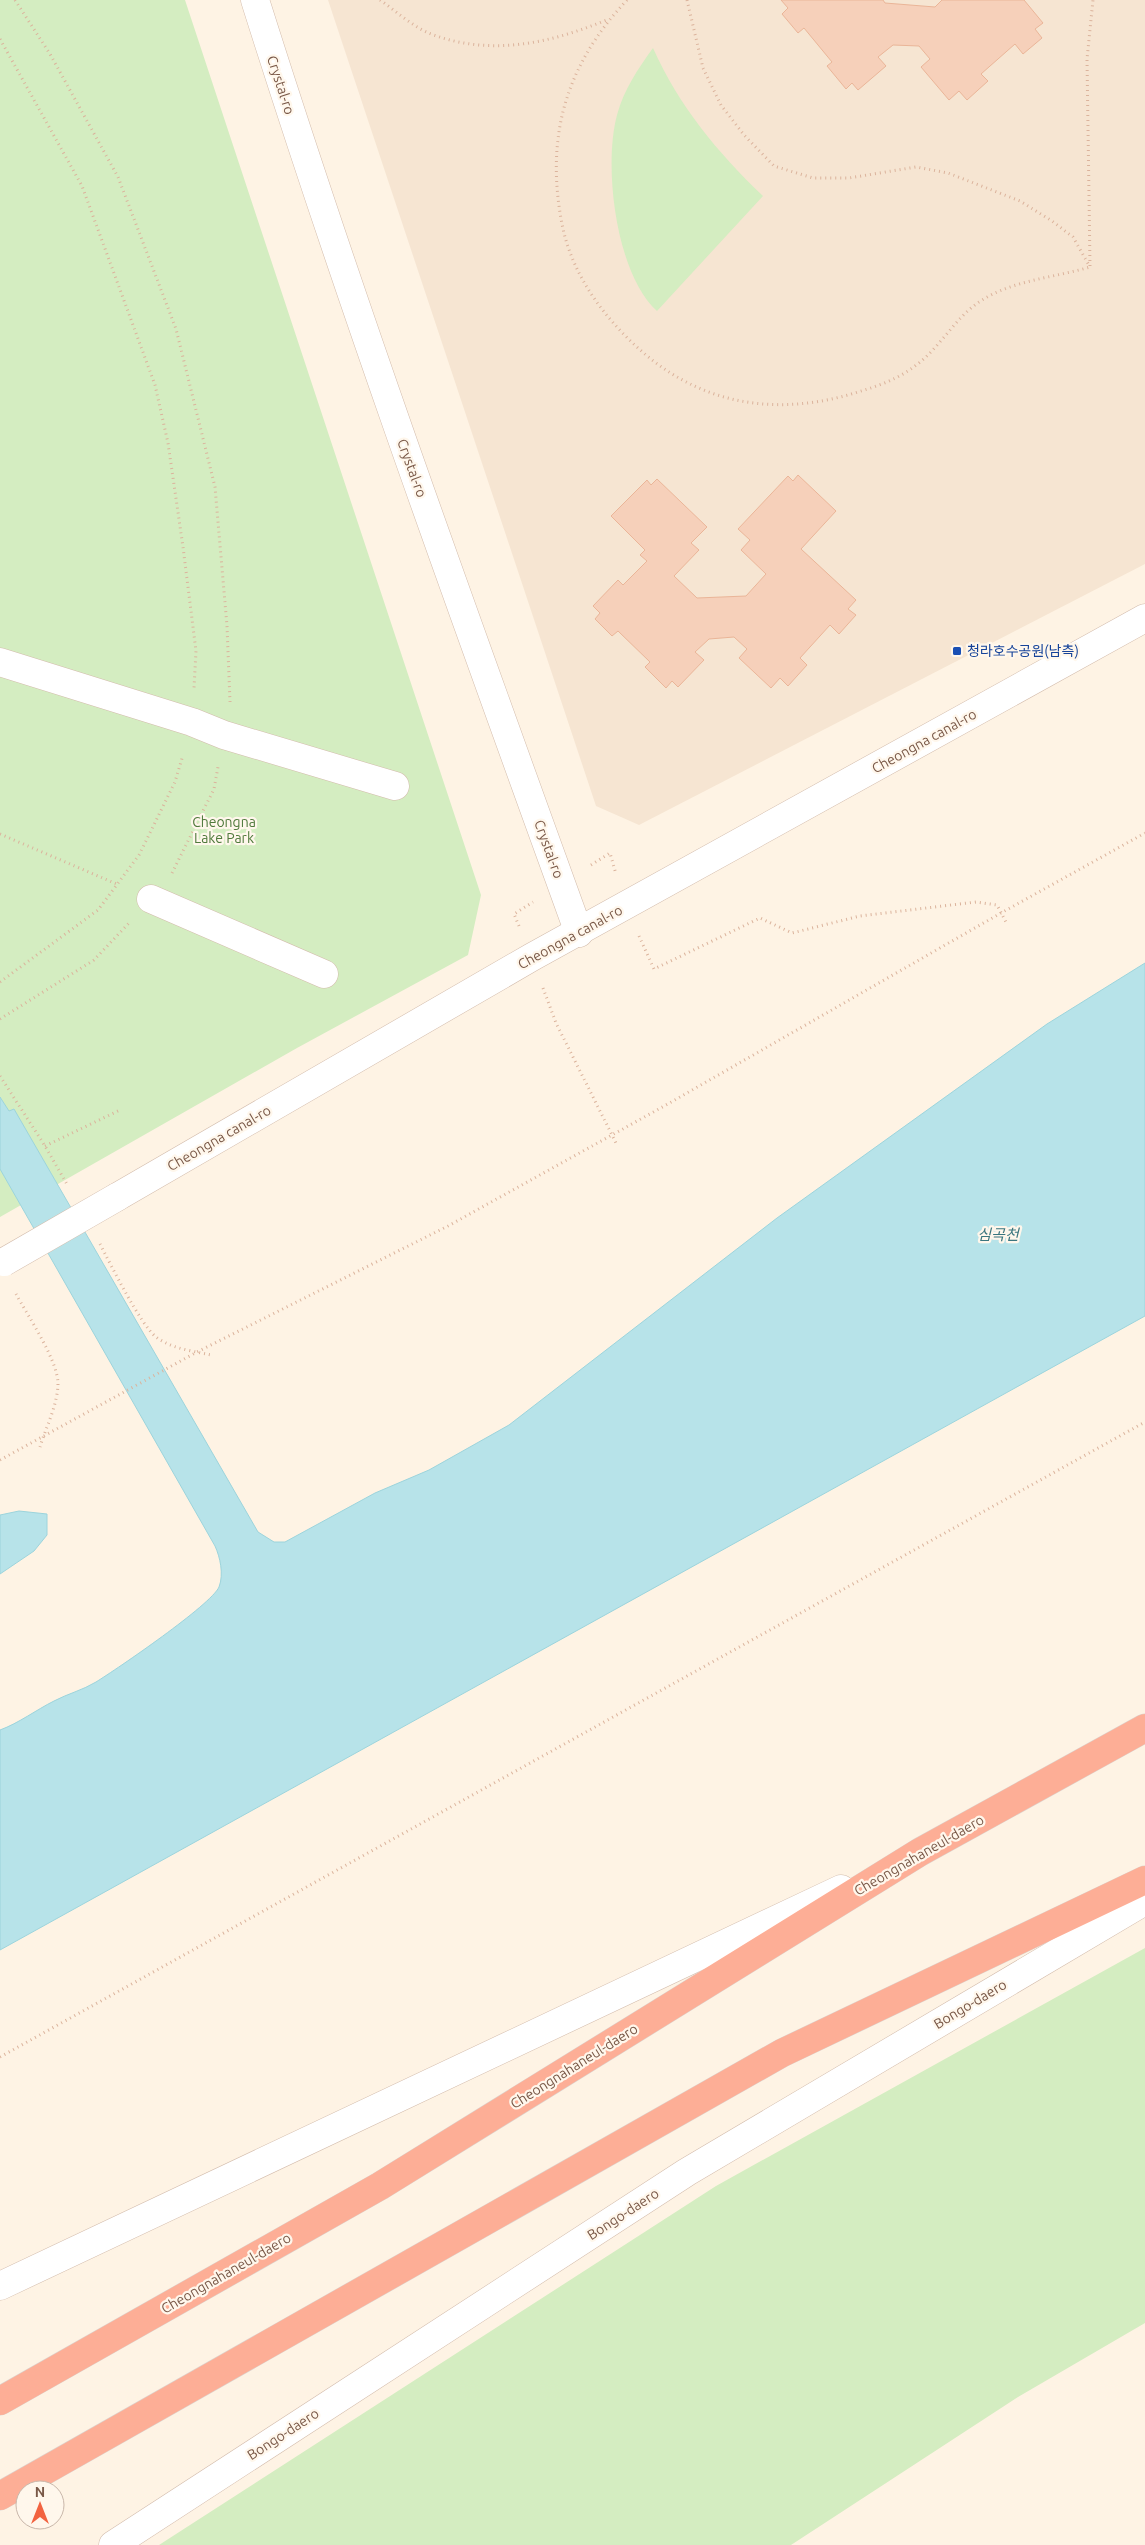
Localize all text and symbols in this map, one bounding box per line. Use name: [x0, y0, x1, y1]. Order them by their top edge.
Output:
street label: Crystal-ro: [264, 54, 298, 116]
street label: Crystal-ro: [394, 437, 430, 499]
place label: 청라호수공원(남측): [967, 643, 1079, 659]
marker: 청라호수공원(남측): [951, 645, 963, 657]
street label: Cheongna canal-ro: [869, 706, 979, 776]
park label: Cheongna Lake Park: [192, 814, 256, 846]
street label: Crystal-ro: [531, 818, 567, 880]
street label: Cheongna canal-ro: [515, 902, 625, 972]
street label: Cheongna canal-ro: [164, 1102, 274, 1174]
water label: 심곡천: [977, 1226, 1021, 1243]
street label: Cheongnahaneul-daero: [851, 1811, 987, 1899]
street label: Bongo-daero: [931, 1976, 1009, 2032]
street label: Cheongnahaneul-daero: [507, 2020, 641, 2112]
street label: Bongo-daero: [584, 2185, 662, 2243]
street label: Cheongnahaneul-daero: [158, 2229, 294, 2317]
street label: Bongo-daero: [244, 2405, 322, 2463]
north arrow: [15, 2480, 65, 2530]
text: N: [35, 2484, 45, 2500]

